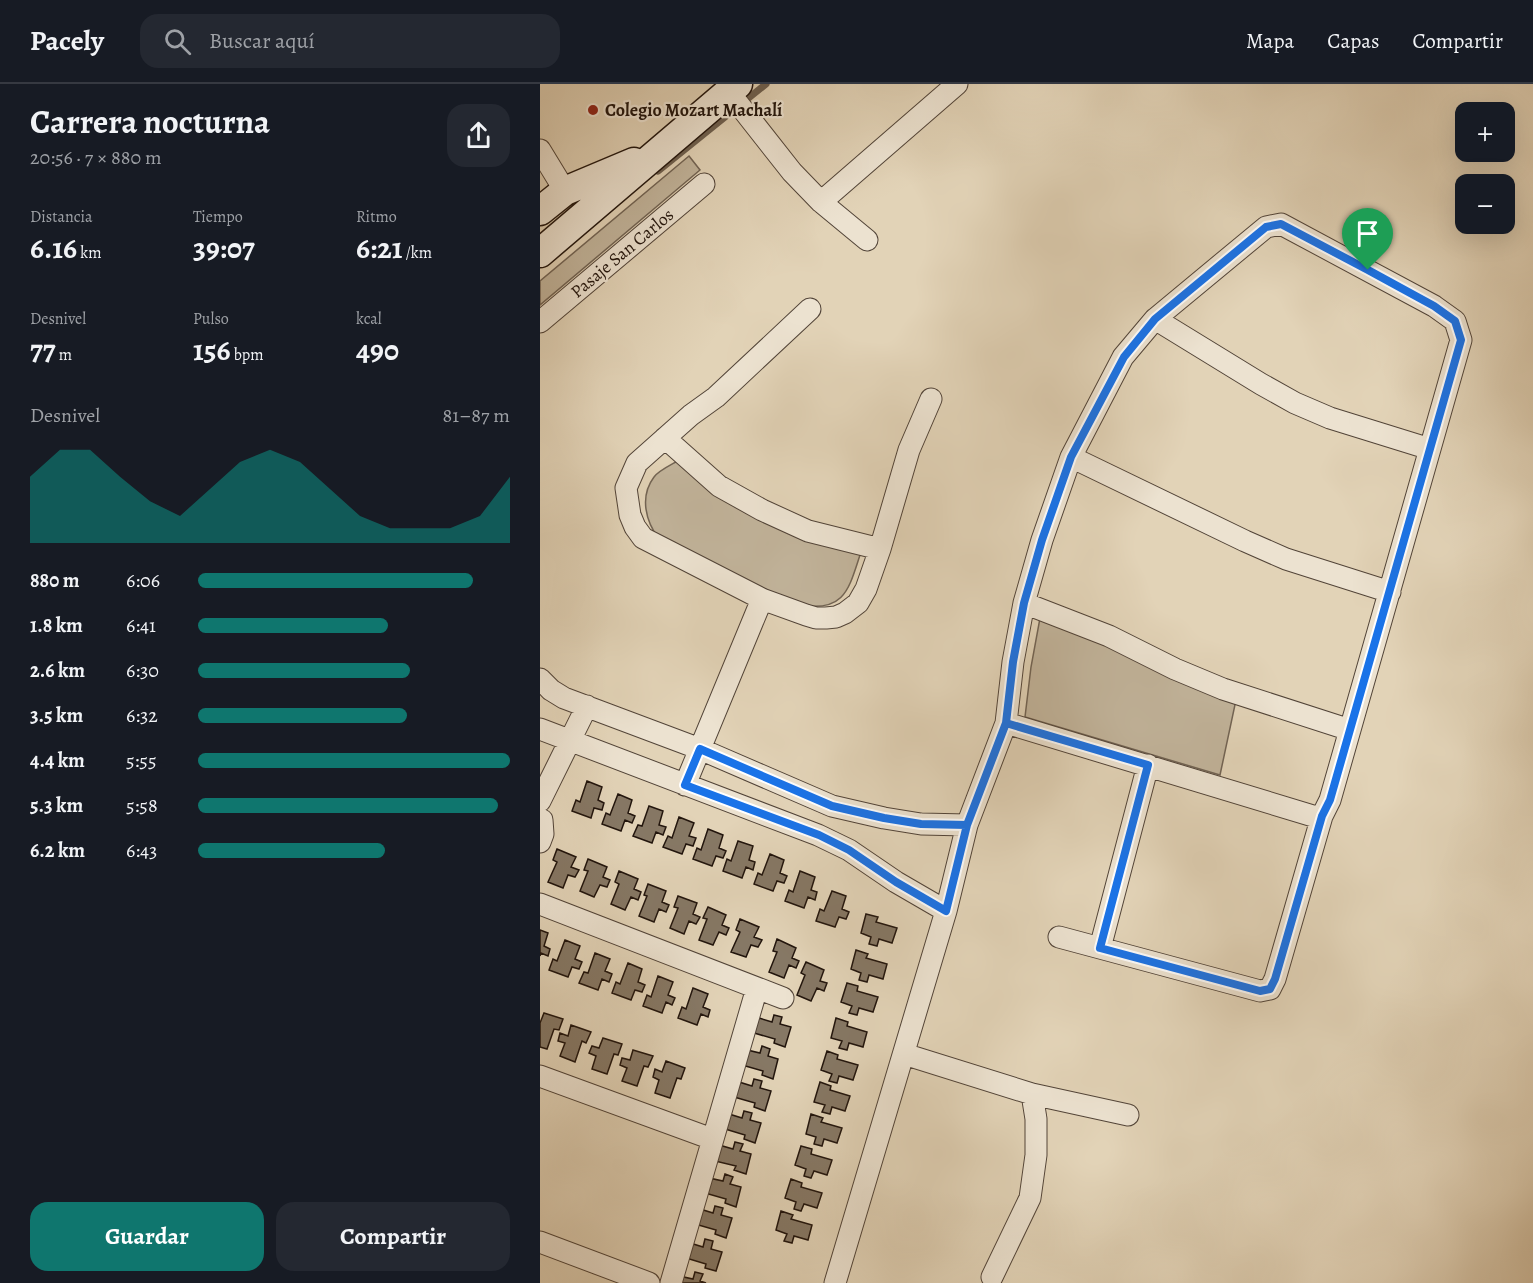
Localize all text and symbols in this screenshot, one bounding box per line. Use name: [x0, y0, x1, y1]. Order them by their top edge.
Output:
search box: [140, 14, 560, 68]
text: Pacely: [30, 22, 104, 60]
icon: search: [161, 25, 194, 58]
text: Buscar aquí: [209, 26, 315, 56]
text: Mapa: [1246, 27, 1294, 55]
text: Capas: [1327, 27, 1380, 55]
text: Compartir: [1413, 27, 1503, 55]
place label: Colegio Mozart Machalí: [605, 98, 782, 122]
text: Carrera nocturna: [30, 99, 270, 144]
map controls: [1455, 102, 1515, 234]
button: +: [1455, 102, 1515, 162]
marker: Colegio Mozart Machalí: [586, 103, 600, 117]
button: share: [447, 104, 510, 167]
text: 20:56 · 7 × 880 m: [30, 144, 162, 171]
button: −: [1455, 174, 1515, 234]
street label: Pasaje San Carlos: [565, 203, 679, 303]
text: Distancia: [30, 206, 92, 228]
text: Tiempo: [193, 206, 243, 228]
text: Ritmo: [356, 206, 397, 228]
pin: [1342, 208, 1393, 270]
icon: arrive: [1351, 217, 1384, 250]
text: 6.16: [30, 228, 77, 268]
text: 39:07: [193, 228, 255, 268]
text: 6:21: [356, 228, 402, 268]
text: km: [77, 242, 101, 264]
text: /km: [402, 242, 432, 264]
text: Desnivel: [30, 308, 86, 330]
text: Pulso: [193, 308, 229, 330]
text: kcal: [356, 308, 382, 330]
text: 77: [30, 330, 56, 370]
text: 156: [193, 330, 231, 370]
text: 490: [356, 330, 399, 370]
text: m: [56, 344, 72, 366]
text: bpm: [231, 344, 264, 366]
text: Desnivel: [30, 402, 100, 429]
text: 81–87 m: [443, 402, 510, 429]
text: 880 m: [30, 567, 80, 594]
text: 6:06: [126, 567, 160, 594]
text: 1.8 km: [30, 612, 83, 639]
text: 6:41: [126, 612, 156, 639]
text: 2.6 km: [30, 657, 85, 684]
text: 6:30: [126, 657, 159, 684]
text: 3.5 km: [30, 702, 83, 729]
text: 6:32: [126, 702, 158, 729]
text: 4.4 km: [30, 747, 85, 774]
text: 5:55: [126, 747, 157, 774]
text: 5.3 km: [30, 792, 83, 819]
text: 5:58: [126, 792, 158, 819]
text: 6.2 km: [30, 837, 85, 864]
text: 6:43: [126, 837, 157, 864]
button: Guardar: [30, 1202, 264, 1271]
button: Compartir: [276, 1202, 510, 1271]

